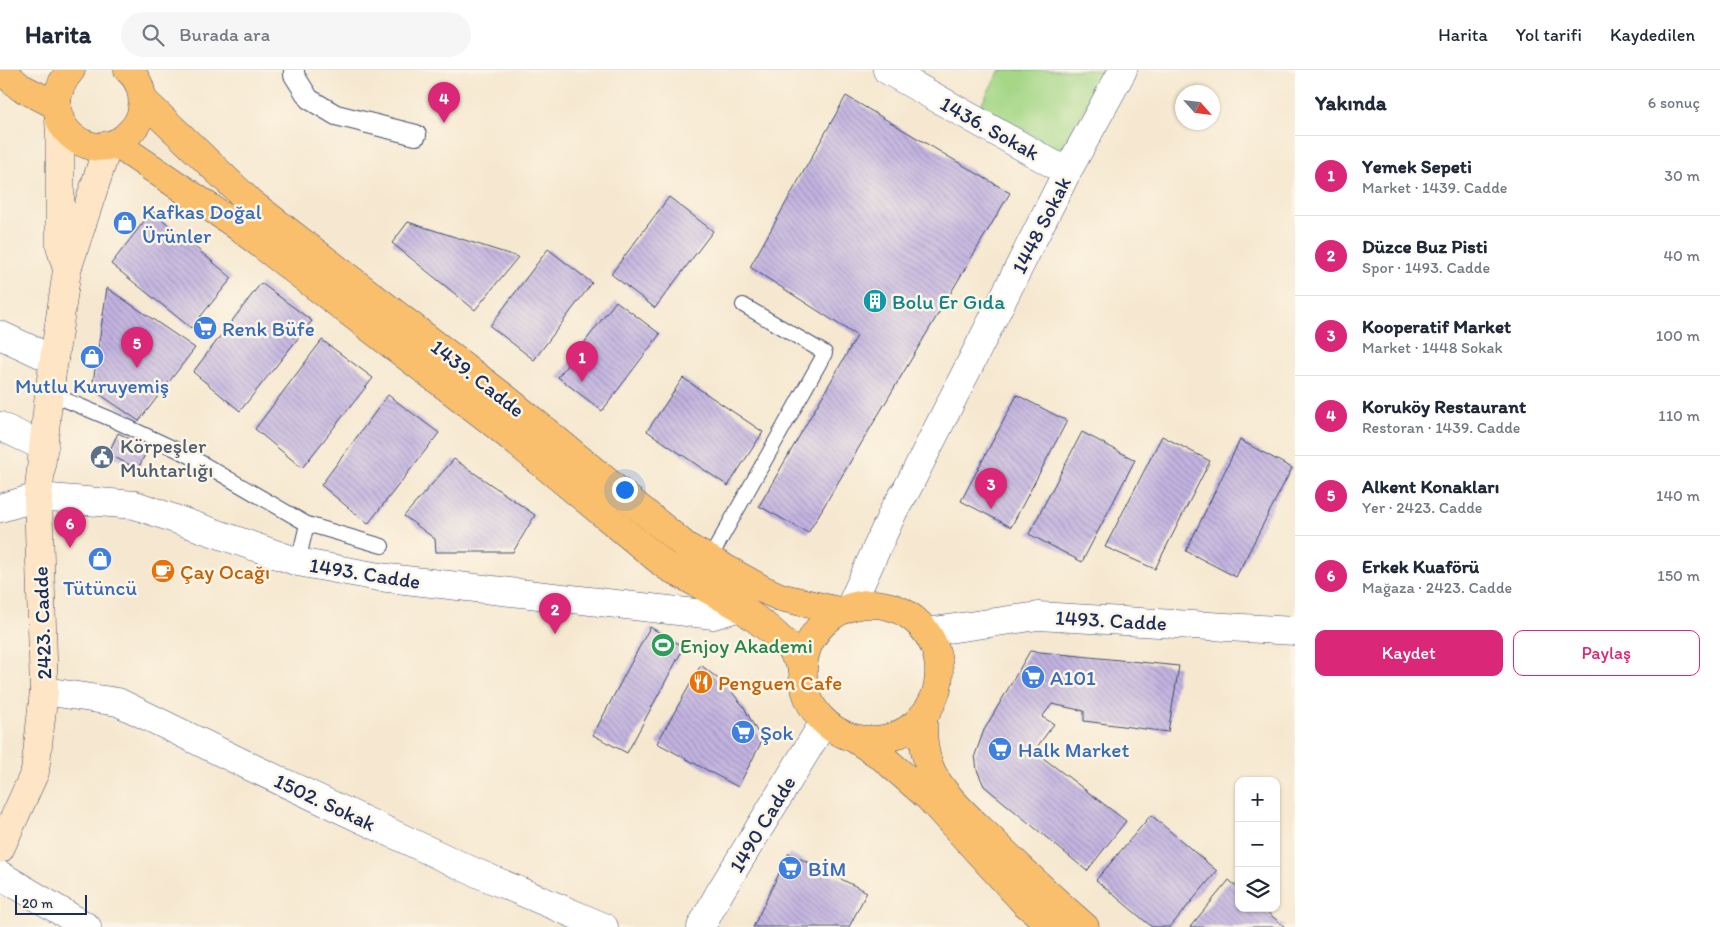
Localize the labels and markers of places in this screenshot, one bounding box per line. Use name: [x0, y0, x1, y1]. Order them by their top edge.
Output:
pin: 4: [428, 82, 460, 123]
place label: Kafkas Doğal Ürünler: [142, 199, 262, 248]
shop icon: Kafkas Doğal Ürünler: [112, 210, 138, 236]
building icon: Bolu Er Gıda: [862, 288, 888, 314]
place label: Bolu Er Gıda: [892, 289, 1005, 314]
supermarket icon: Renk Büfe: [192, 315, 218, 341]
place label: Renk Büfe: [222, 316, 315, 341]
pin: 5: [121, 327, 153, 368]
pin: 1: [566, 341, 598, 382]
shop icon: Mutlu Kuruyemiş: [79, 344, 105, 370]
place label: Mutlu Kuruyemiş: [15, 373, 169, 398]
place label: Körpeşler Muhtarlığı: [120, 433, 213, 482]
public building icon: Körpeşler Muhtarlığı: [89, 444, 115, 470]
pin: 3: [975, 468, 1007, 509]
pin: 6: [54, 507, 86, 548]
shop icon: Tütüncü: [87, 546, 113, 572]
cafe icon: Çay Ocağı: [150, 558, 176, 584]
place label: Çay Ocağı: [180, 559, 270, 584]
place label: Tütüncü: [63, 575, 137, 600]
pin: 2: [539, 593, 571, 634]
sports icon: Enjoy Akademi: [650, 632, 676, 658]
place label: Enjoy Akademi: [680, 633, 813, 658]
supermarket icon: A101: [1020, 664, 1046, 690]
place label: A101: [1050, 665, 1096, 690]
restaurant icon: Penguen Cafe: [688, 669, 714, 695]
place label: Penguen Cafe: [718, 670, 842, 695]
supermarket icon: Şok: [730, 719, 756, 745]
place label: Şok: [760, 720, 794, 745]
supermarket icon: Halk Market: [987, 736, 1013, 762]
place label: Halk Market: [1018, 737, 1129, 762]
supermarket icon: BİM: [777, 855, 803, 881]
place label: BİM: [808, 856, 846, 881]

